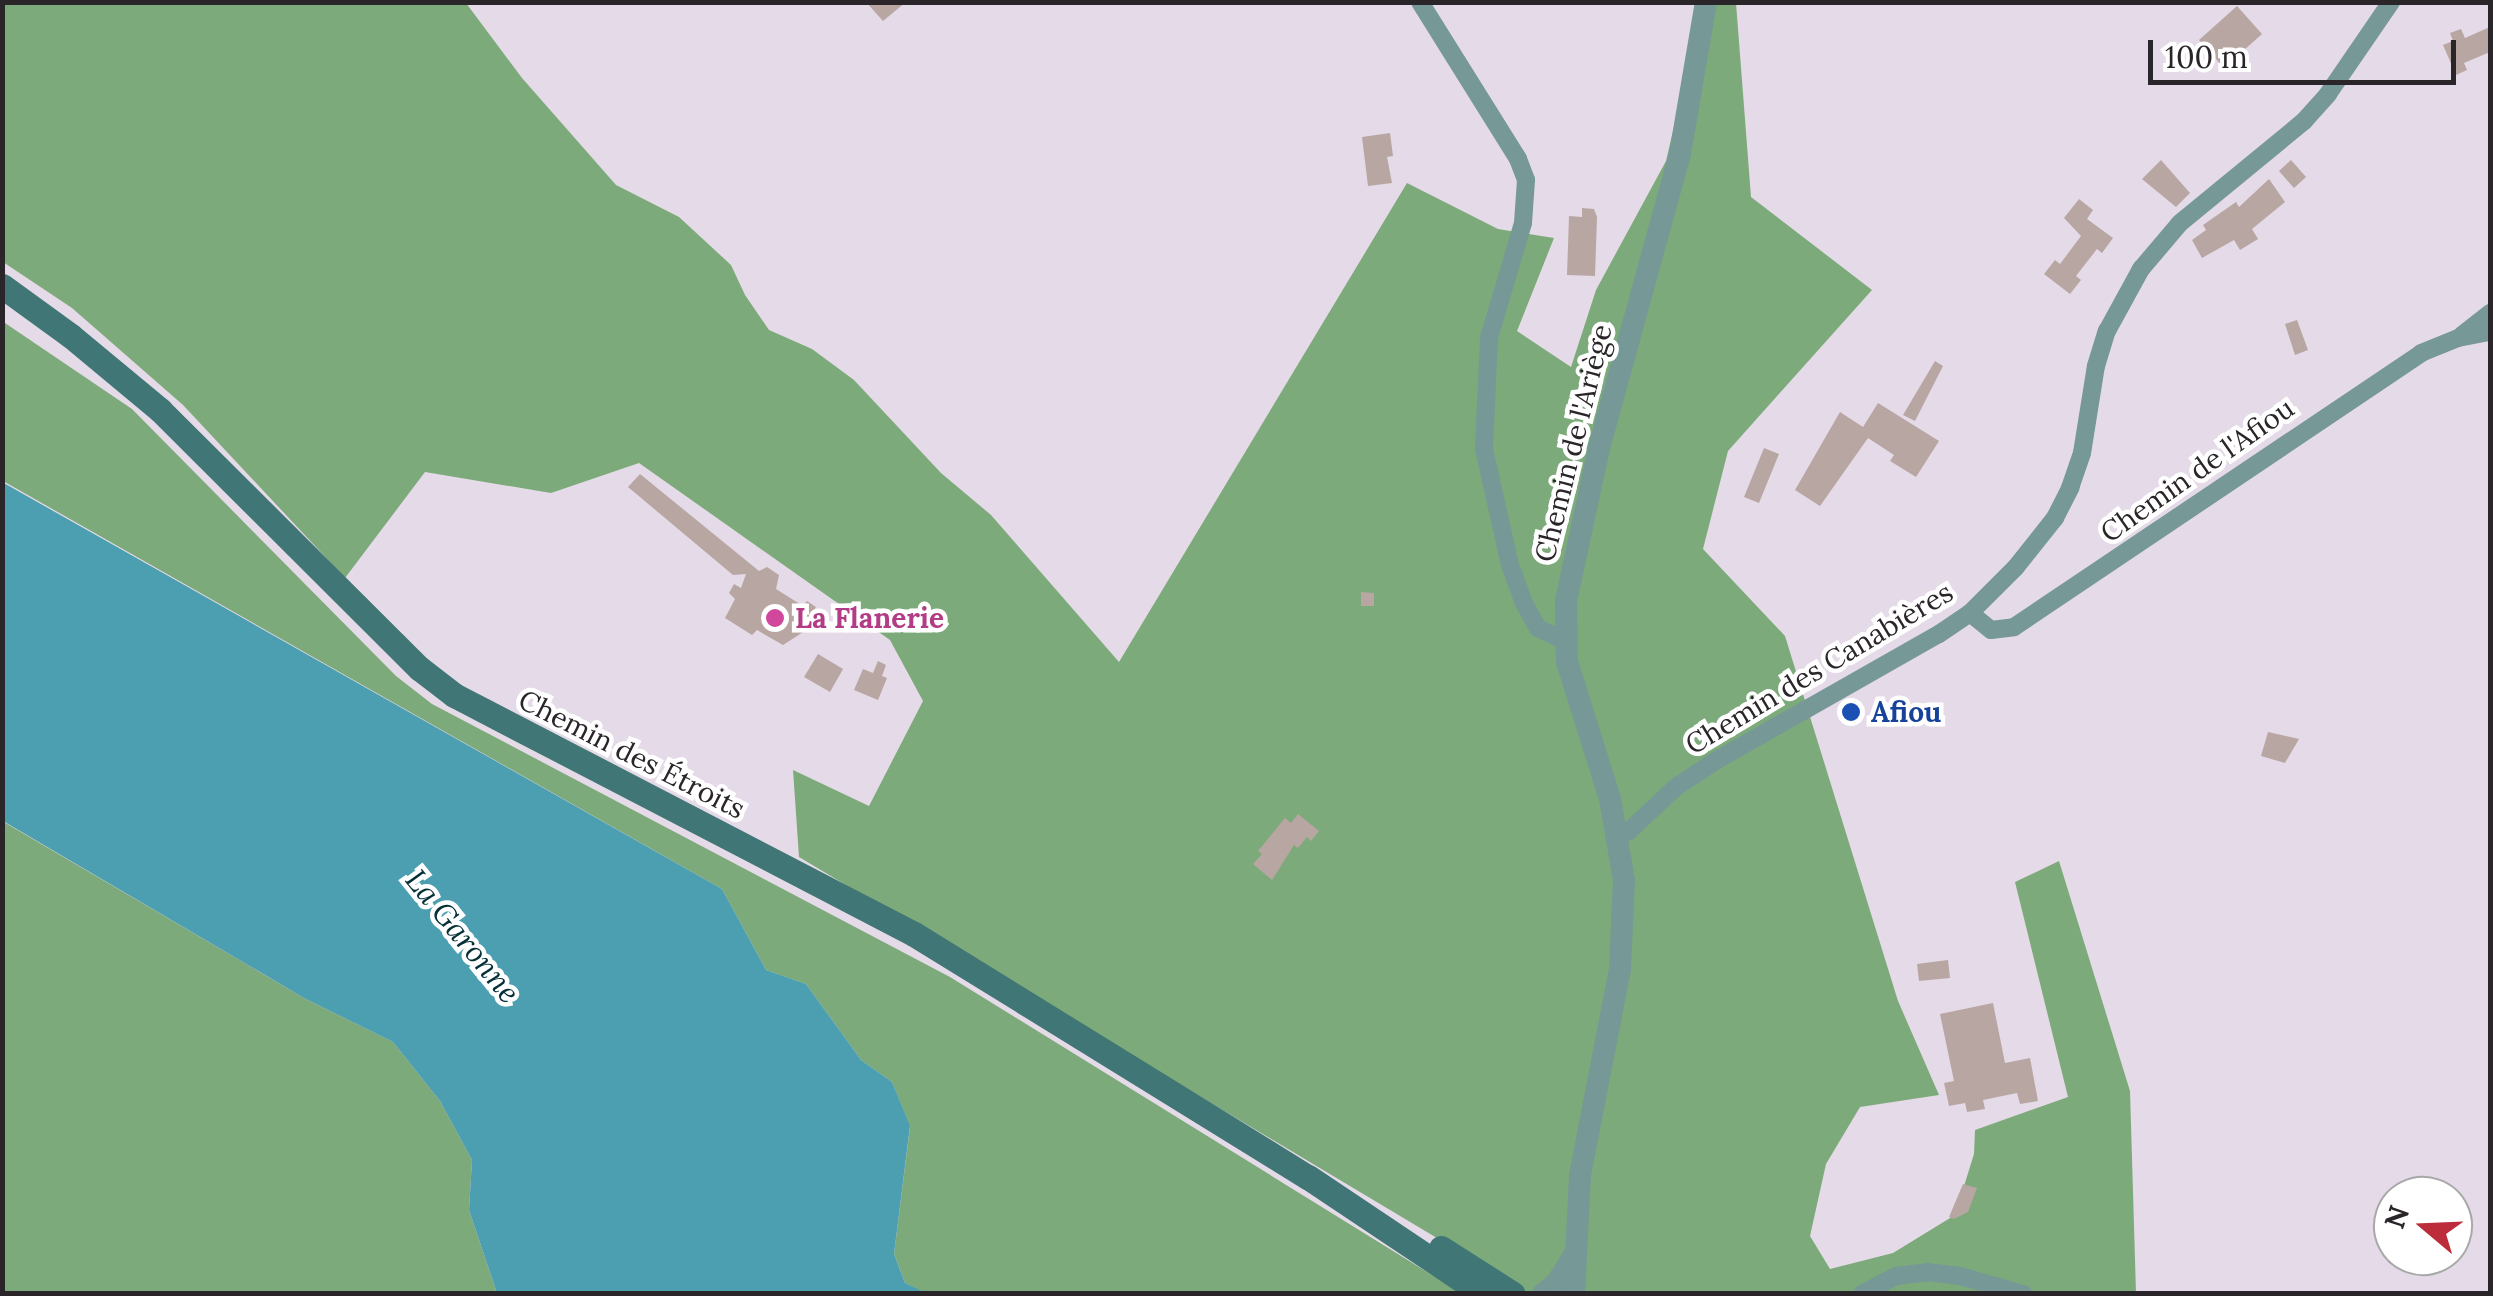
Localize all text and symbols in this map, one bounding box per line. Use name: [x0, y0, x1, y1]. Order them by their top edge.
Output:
scale bar: [2153, 20, 2460, 82]
text: 100 m: [2165, 38, 2248, 76]
street label: Chemin de l'Ariège: [1527, 321, 1619, 565]
street label: Chemin de l'Afiou: [2094, 391, 2300, 549]
street label: Chemin des Canabières: [1679, 575, 1959, 761]
place label: La Flanerie: [795, 601, 944, 635]
marker: La Flanerie: [764, 607, 786, 629]
street label: Chemin des Étroits: [513, 682, 751, 826]
place label: Afiou: [1871, 695, 1941, 729]
marker: Afiou: [1840, 701, 1862, 723]
water label: La Garonne: [398, 862, 528, 1010]
north arrow: [2373, 1176, 2473, 1276]
text: N: [2376, 1201, 2417, 1233]

